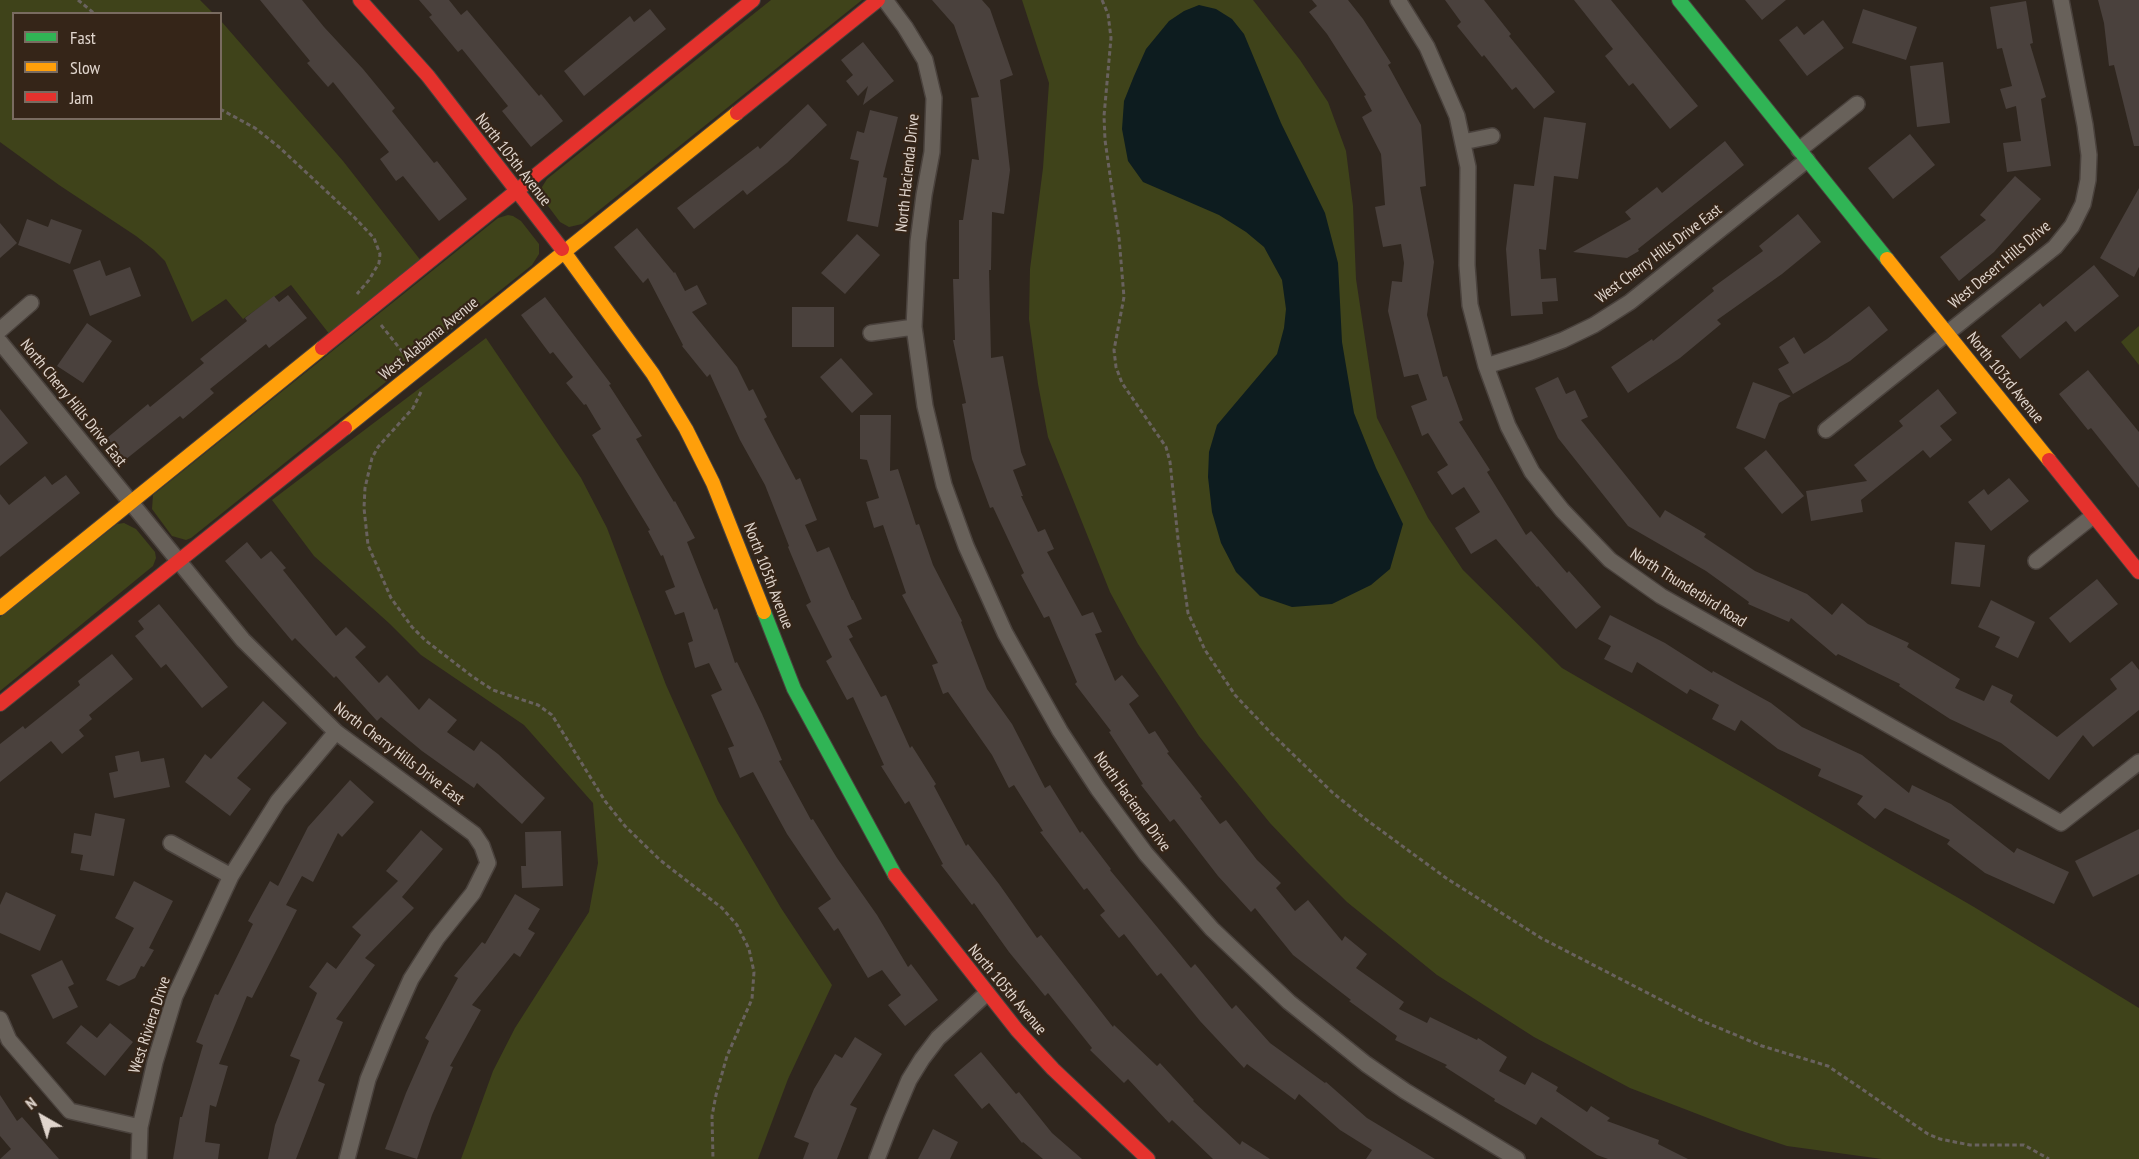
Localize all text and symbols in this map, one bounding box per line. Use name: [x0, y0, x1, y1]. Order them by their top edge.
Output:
legend: [12, 12, 222, 120]
text: Fast: [70, 26, 96, 49]
text: Slow: [70, 56, 100, 79]
text: Jam: [70, 86, 93, 109]
street label: North 105th Avenue: [471, 110, 555, 210]
street label: North Hacienda Drive: [892, 113, 924, 233]
street label: West Cherry Hills Drive East: [1592, 200, 1726, 308]
street label: West Desert Hills Drive: [1945, 217, 2055, 313]
street label: West Alabama Avenue: [376, 293, 482, 385]
street label: North 103rd Avenue: [1962, 328, 2048, 428]
street label: North Cherry Hills Drive East: [16, 336, 130, 470]
street label: North 105th Avenue: [739, 520, 797, 632]
street label: North Thunderbird Road: [1626, 544, 1750, 632]
street label: North Cherry Hills Drive East: [330, 699, 468, 809]
street label: North Hacienda Drive: [1089, 748, 1175, 856]
street label: North 105th Avenue: [964, 941, 1050, 1039]
street label: West Riviera Drive: [125, 974, 175, 1076]
north arrow: [12, 1087, 72, 1147]
text: N: [21, 1093, 40, 1114]

